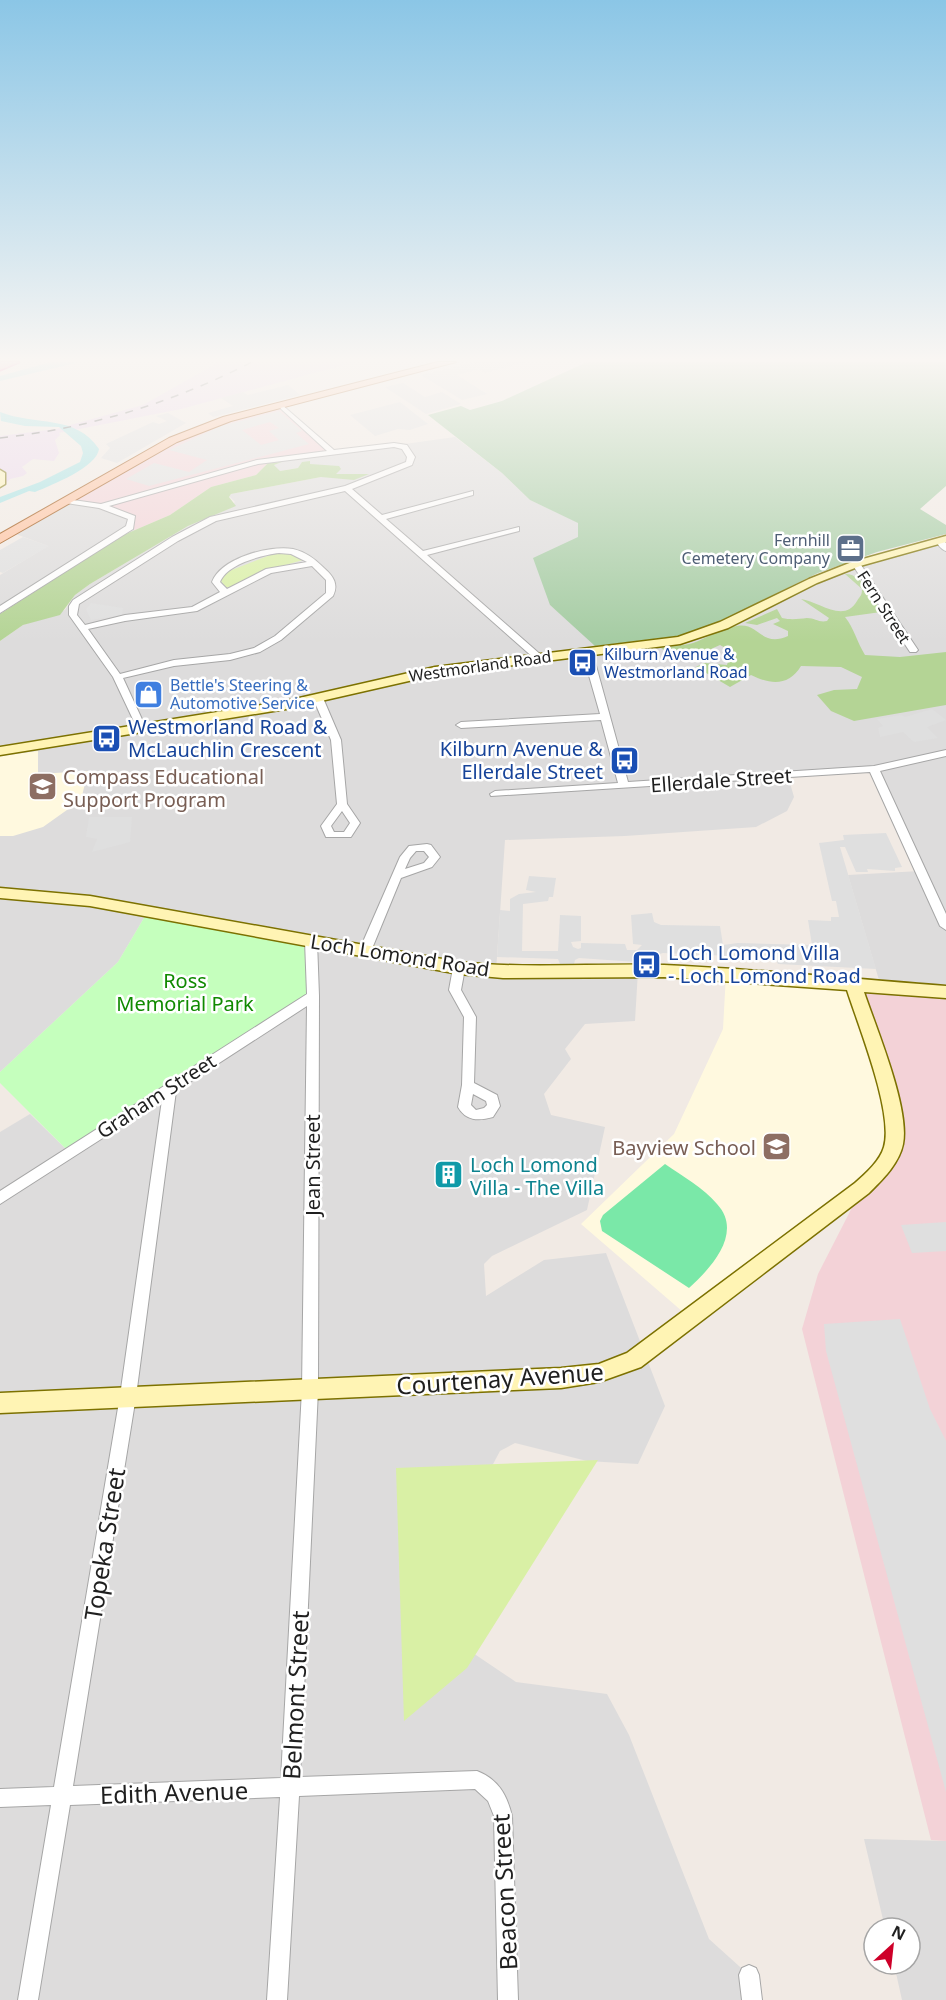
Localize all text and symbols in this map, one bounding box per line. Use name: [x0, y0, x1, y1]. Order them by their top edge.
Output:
place label: Fernhill Cemetery Company: [682, 529, 831, 569]
office icon: Fernhill Cemetery Company: [835, 533, 867, 565]
street label: Fern Street: [852, 566, 916, 648]
place label: Kilburn Avenue & Westmorland Road: [604, 643, 748, 683]
street label: Westmorland Road: [407, 645, 553, 687]
bus stop icon: Kilburn Avenue & Westmorland Road: [567, 647, 599, 679]
place label: Bettle's Steering & Automotive Service: [170, 674, 315, 714]
shop icon: Bettle's Steering & Automotive Service: [133, 678, 165, 710]
place label: Westmorland Road & McLauchlin Crescent: [128, 713, 328, 763]
bus stop icon: Westmorland Road & McLauchlin Crescent: [91, 722, 123, 754]
place label: Kilburn Avenue & Ellerdale Street: [440, 735, 603, 785]
bus stop icon: Kilburn Avenue & Ellerdale Street: [608, 744, 640, 776]
street label: Ellerdale Street: [649, 762, 793, 798]
place label: Compass Educational Support Program: [63, 763, 264, 813]
school or university icon: Compass Educational Support Program: [26, 771, 58, 803]
street label: Loch Lomond Road: [308, 928, 492, 982]
place label: Loch Lomond Villa - Loch Lomond Road: [668, 939, 861, 989]
bus stop icon: Loch Lomond Villa - Loch Lomond Road: [631, 948, 663, 980]
park label: Ross Memorial Park: [116, 967, 254, 1017]
street label: Graham Street: [91, 1047, 221, 1145]
street label: Jean Street: [299, 1114, 326, 1218]
school or university icon: Bayview School: [761, 1131, 793, 1163]
place label: Bayview School: [612, 1134, 756, 1161]
place label: Loch Lomond Villa - The Villa: [470, 1151, 604, 1201]
building icon: Loch Lomond Villa - The Villa: [433, 1159, 465, 1191]
street label: Courtenay Avenue: [395, 1354, 605, 1402]
street label: Topeka Street: [76, 1465, 132, 1623]
street label: Belmont Street: [274, 1609, 316, 1780]
street label: Edith Avenue: [99, 1773, 249, 1811]
street label: Beacon Street: [483, 1813, 525, 1971]
north arrow: [862, 1916, 922, 1976]
text: N: [888, 1920, 910, 1945]

